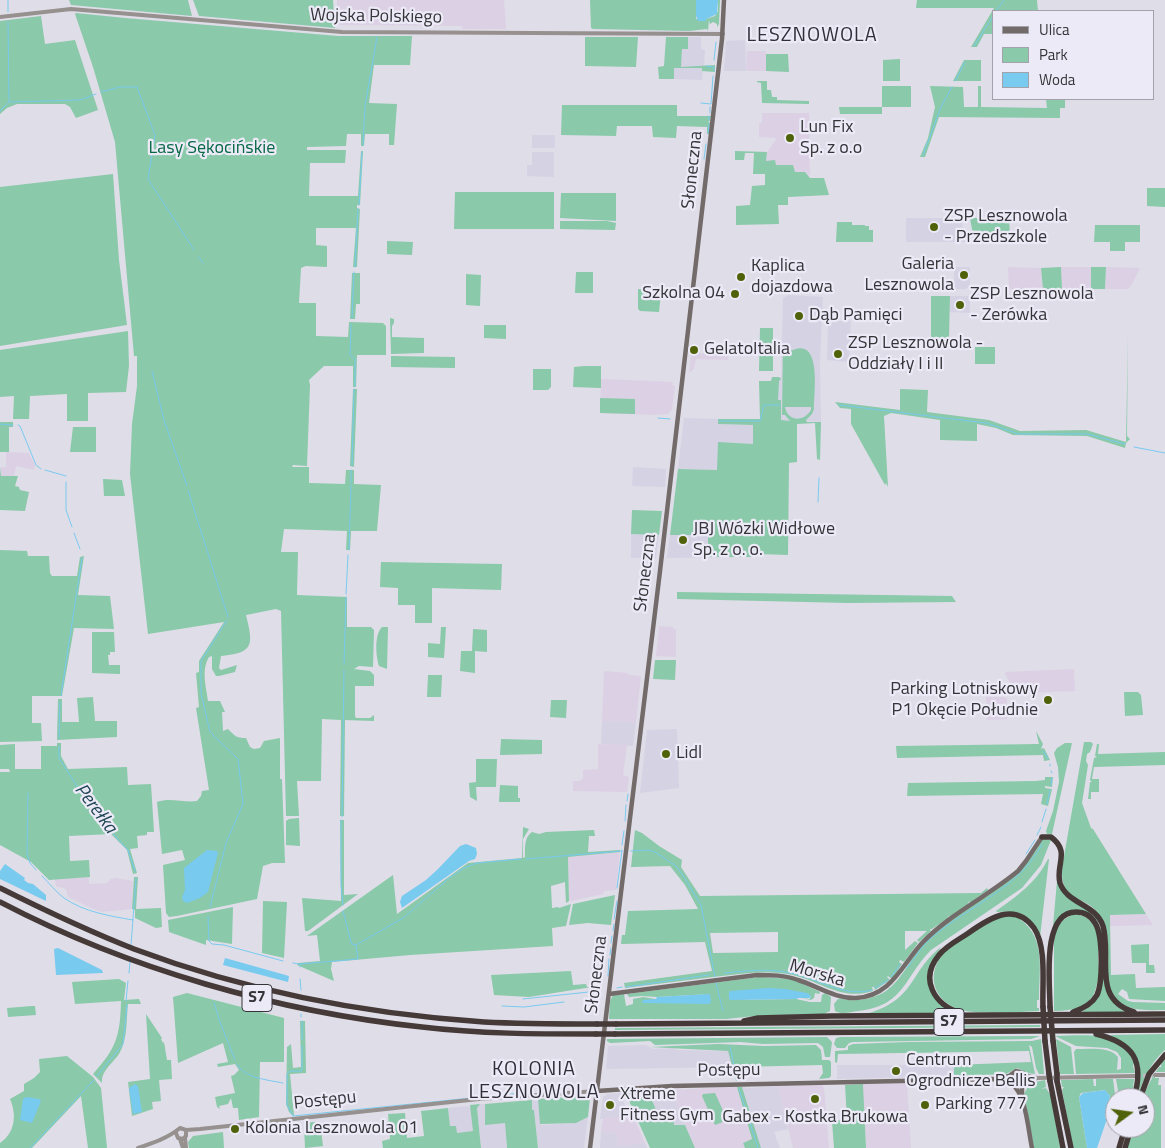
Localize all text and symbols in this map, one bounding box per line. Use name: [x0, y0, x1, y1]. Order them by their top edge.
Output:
street label: Wojska Polskiego: [310, 5, 442, 29]
legend: [992, 10, 1155, 100]
text: Ulica: [1039, 18, 1069, 41]
district label: LESZNOWOLA: [745, 24, 879, 48]
text: Park: [1039, 43, 1068, 66]
text: Woda: [1039, 68, 1075, 91]
place label: Lun Fix Sp. z o.o: [800, 117, 862, 160]
street label: Słoneczna: [678, 130, 708, 210]
marker: Lun Fix Sp. z o.o: [784, 132, 796, 144]
park label: Lasy Sękocińskie: [149, 138, 275, 160]
place label: ZSP Lesznowola - Przedszkole: [944, 206, 1068, 248]
marker: ZSP Lesznowola - Przedszkole: [928, 221, 940, 233]
place label: Galeria Lesznowola: [864, 254, 954, 296]
place label: Kaplica dojazdowa: [751, 256, 833, 298]
marker: Galeria Lesznowola: [958, 269, 970, 281]
marker: Kaplica dojazdowa: [735, 271, 747, 283]
place label: Szkolna 04: [642, 283, 725, 305]
place label: ZSP Lesznowola - Zerówka: [970, 284, 1094, 326]
marker: Szkolna 04: [729, 288, 741, 300]
marker: ZSP Lesznowola - Zerówka: [954, 299, 966, 311]
place label: Dąb Pamięci: [809, 305, 903, 327]
marker: Dąb Pamięci: [793, 310, 805, 322]
place label: ZSP Lesznowola - Oddziały I i II: [848, 333, 983, 376]
place label: GelatoItalia: [704, 339, 790, 361]
marker: GelatoItalia: [688, 344, 700, 356]
marker: ZSP Lesznowola - Oddziały I i II: [832, 348, 844, 360]
place label: JBJ Wózki Widłowe Sp. z o. o.: [693, 519, 835, 562]
street label: Słoneczna: [631, 533, 661, 613]
marker: JBJ Wózki Widłowe Sp. z o. o.: [677, 534, 689, 546]
place label: Parking Lotniskowy P1 Okęcie Południe: [890, 679, 1038, 722]
marker: Parking Lotniskowy P1 Okęcie Południe: [1042, 694, 1054, 706]
place label: Lidl: [676, 743, 702, 765]
marker: Lidl: [660, 748, 672, 760]
water label: Perełka: [69, 780, 121, 838]
street label: Słoneczna: [582, 935, 612, 1015]
street label: Morska: [787, 955, 847, 993]
road number: S7: [242, 984, 272, 1011]
road number: S7: [934, 1009, 964, 1036]
place label: Centrum Ogrodnicze Bellis: [906, 1050, 1036, 1092]
district label: KOLONIA LESZNOWOLA: [467, 1058, 601, 1105]
street label: Postępu: [697, 1060, 761, 1082]
marker: Centrum Ogrodnicze Bellis: [890, 1065, 902, 1077]
place label: Xtreme Fitness Gym: [620, 1084, 714, 1126]
street label: Postępu: [293, 1087, 357, 1115]
north arrow: [1105, 1088, 1155, 1138]
marker: Gabex - Kostka Brukowa: [809, 1093, 821, 1105]
place label: Parking 777: [935, 1094, 1027, 1116]
marker: Xtreme Fitness Gym: [604, 1099, 616, 1111]
marker: Parking 777: [919, 1099, 931, 1111]
text: N: [1133, 1102, 1155, 1117]
place label: Gabex - Kostka Brukowa: [722, 1107, 908, 1129]
place label: Kolonia Lesznowola 01: [245, 1118, 418, 1140]
marker: Kolonia Lesznowola 01: [229, 1123, 241, 1135]

